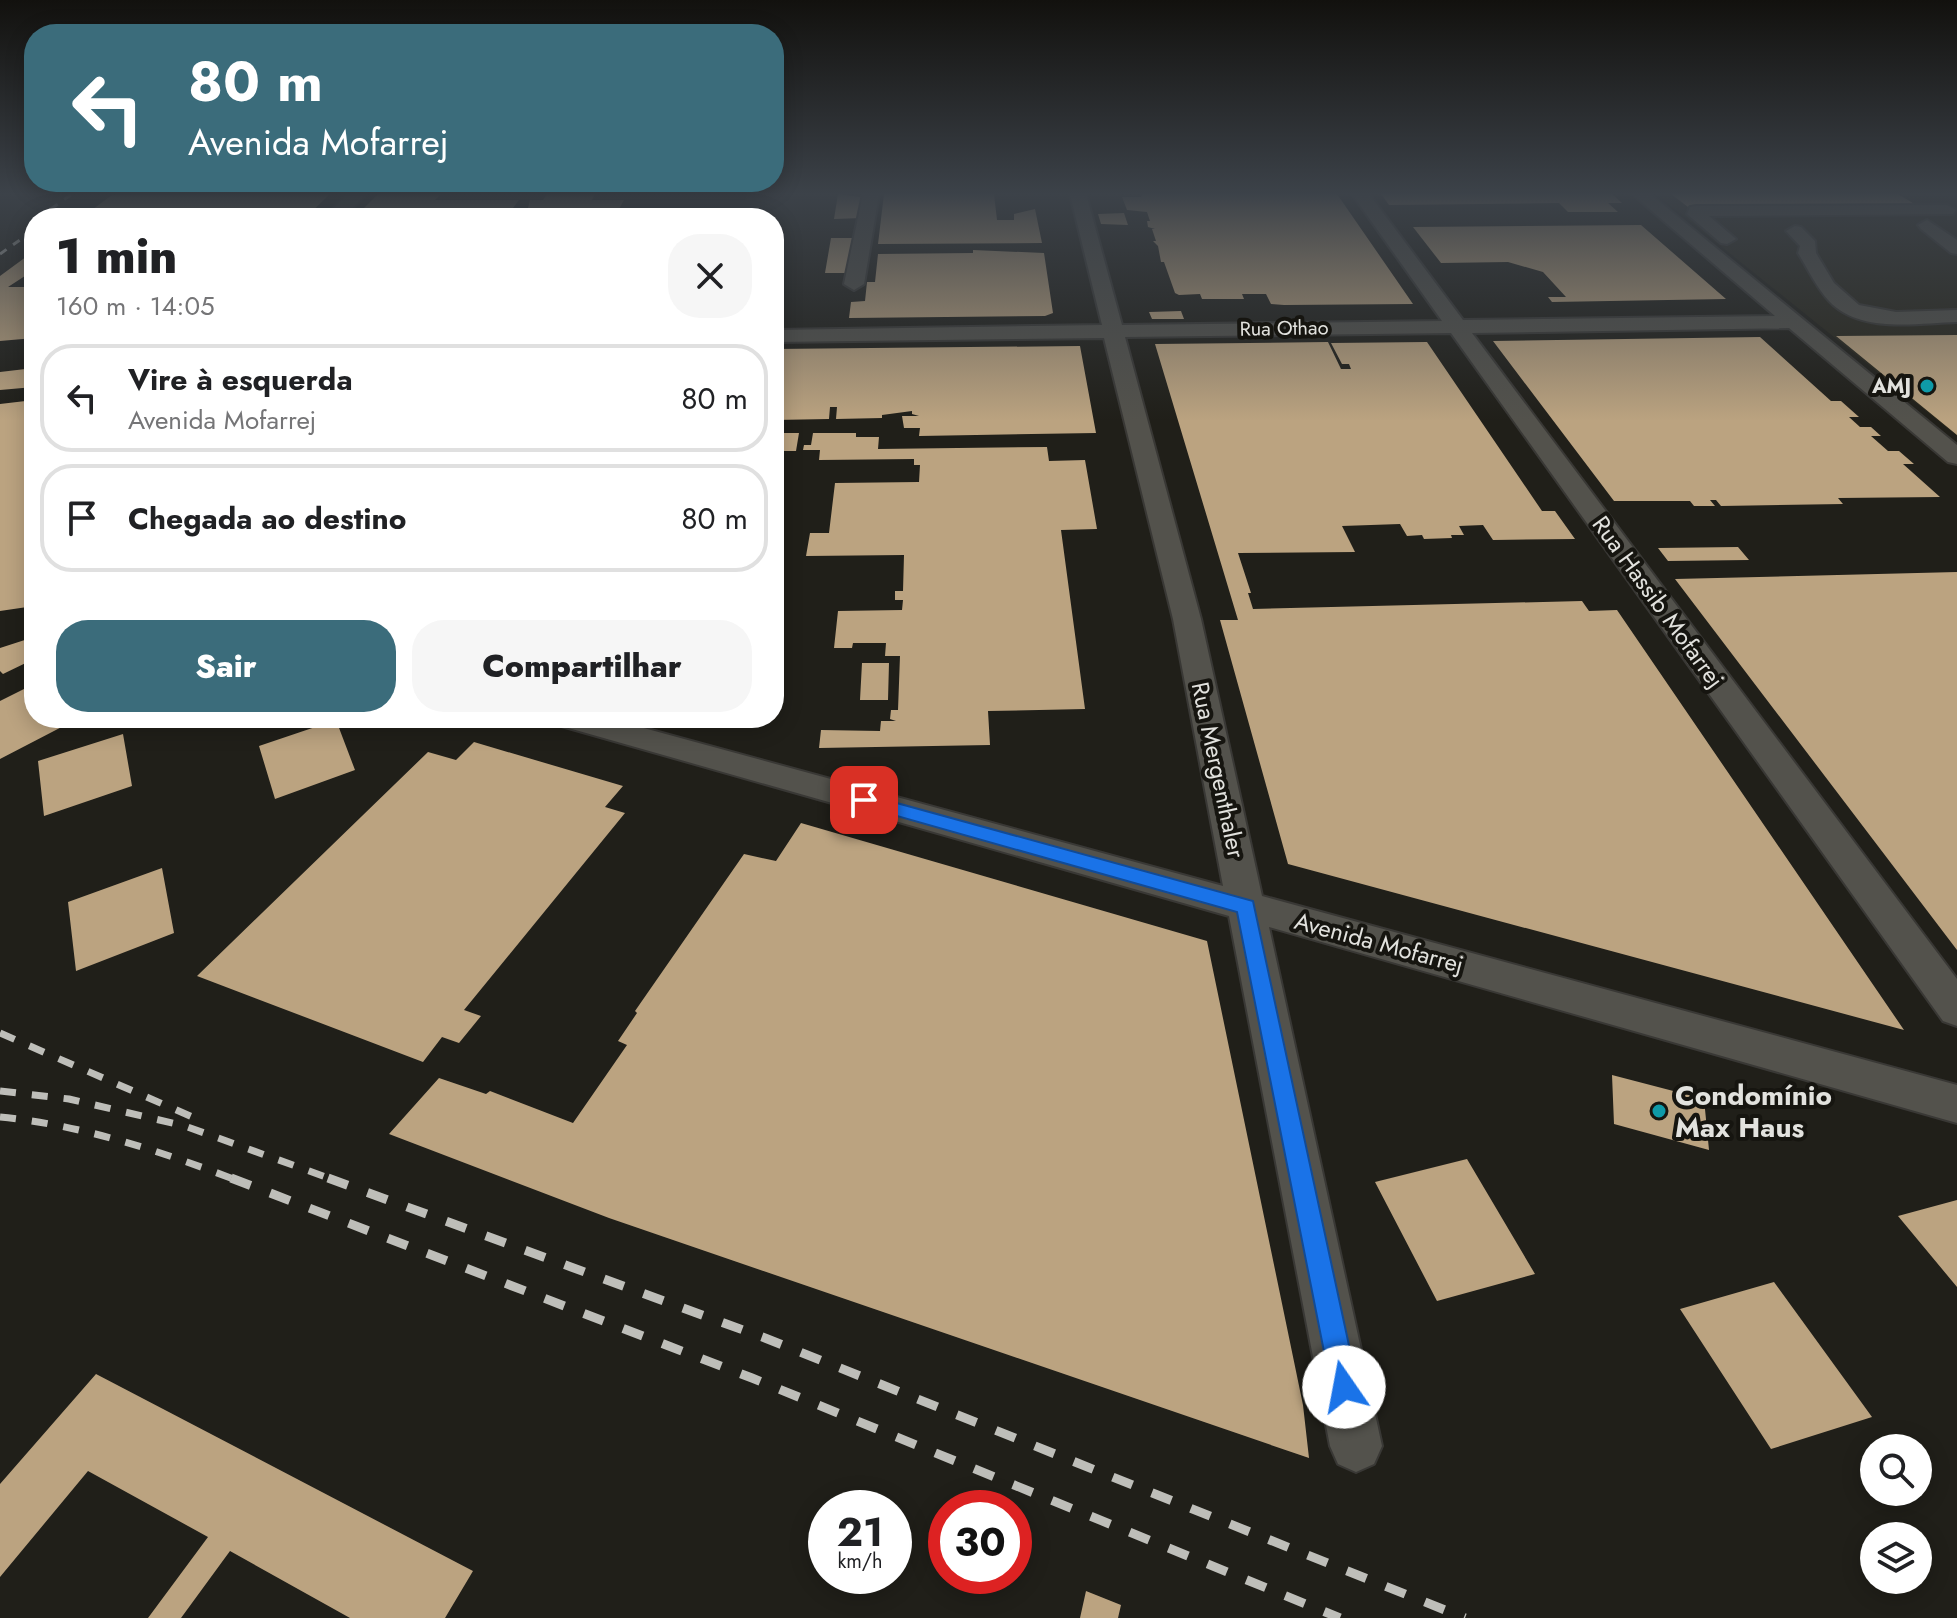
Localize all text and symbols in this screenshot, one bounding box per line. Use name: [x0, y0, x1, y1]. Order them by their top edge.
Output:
text: 80 m: [188, 41, 323, 122]
icon: left: [56, 56, 160, 160]
text: Avenida Mofarrej: [188, 116, 449, 168]
text: 1 min: [56, 222, 177, 291]
button: close: [668, 234, 752, 318]
text: 160 m · 14:05: [56, 287, 215, 325]
street label: Rua Othao: [1239, 313, 1329, 344]
text: Vire à esquerda: [128, 358, 353, 401]
place label: AMJ: [1871, 372, 1911, 401]
icon: left: [60, 376, 104, 420]
text: 80 m: [681, 377, 748, 420]
marker: AMJ: [1918, 377, 1936, 395]
text: Avenida Mofarrej: [128, 401, 316, 439]
icon: arrive: [60, 496, 104, 540]
text: Chegada ao destino: [128, 497, 406, 540]
text: 80 m: [681, 497, 748, 540]
street label: Rua Hassib Mofarrej: [1584, 508, 1733, 695]
button: Sair: [56, 620, 396, 712]
button: Compartilhar: [412, 620, 752, 712]
street label: Rua Mergenthaler: [1183, 679, 1254, 862]
pin: [830, 766, 898, 834]
icon: arrive: [842, 778, 886, 822]
street label: Avenida Mofarrej: [1291, 903, 1468, 982]
place label: Condomínio Max Haus: [1675, 1075, 1832, 1148]
marker: Condomínio Max Haus: [1650, 1102, 1668, 1120]
position arrow: [1302, 1345, 1386, 1429]
map controls: [1860, 1434, 1932, 1594]
button: search: [1860, 1434, 1932, 1506]
speed limit sign: 30: [928, 1490, 1032, 1594]
text: 21: [837, 1503, 883, 1561]
button: layers: [1860, 1522, 1932, 1594]
text: km/h: [837, 1547, 883, 1576]

